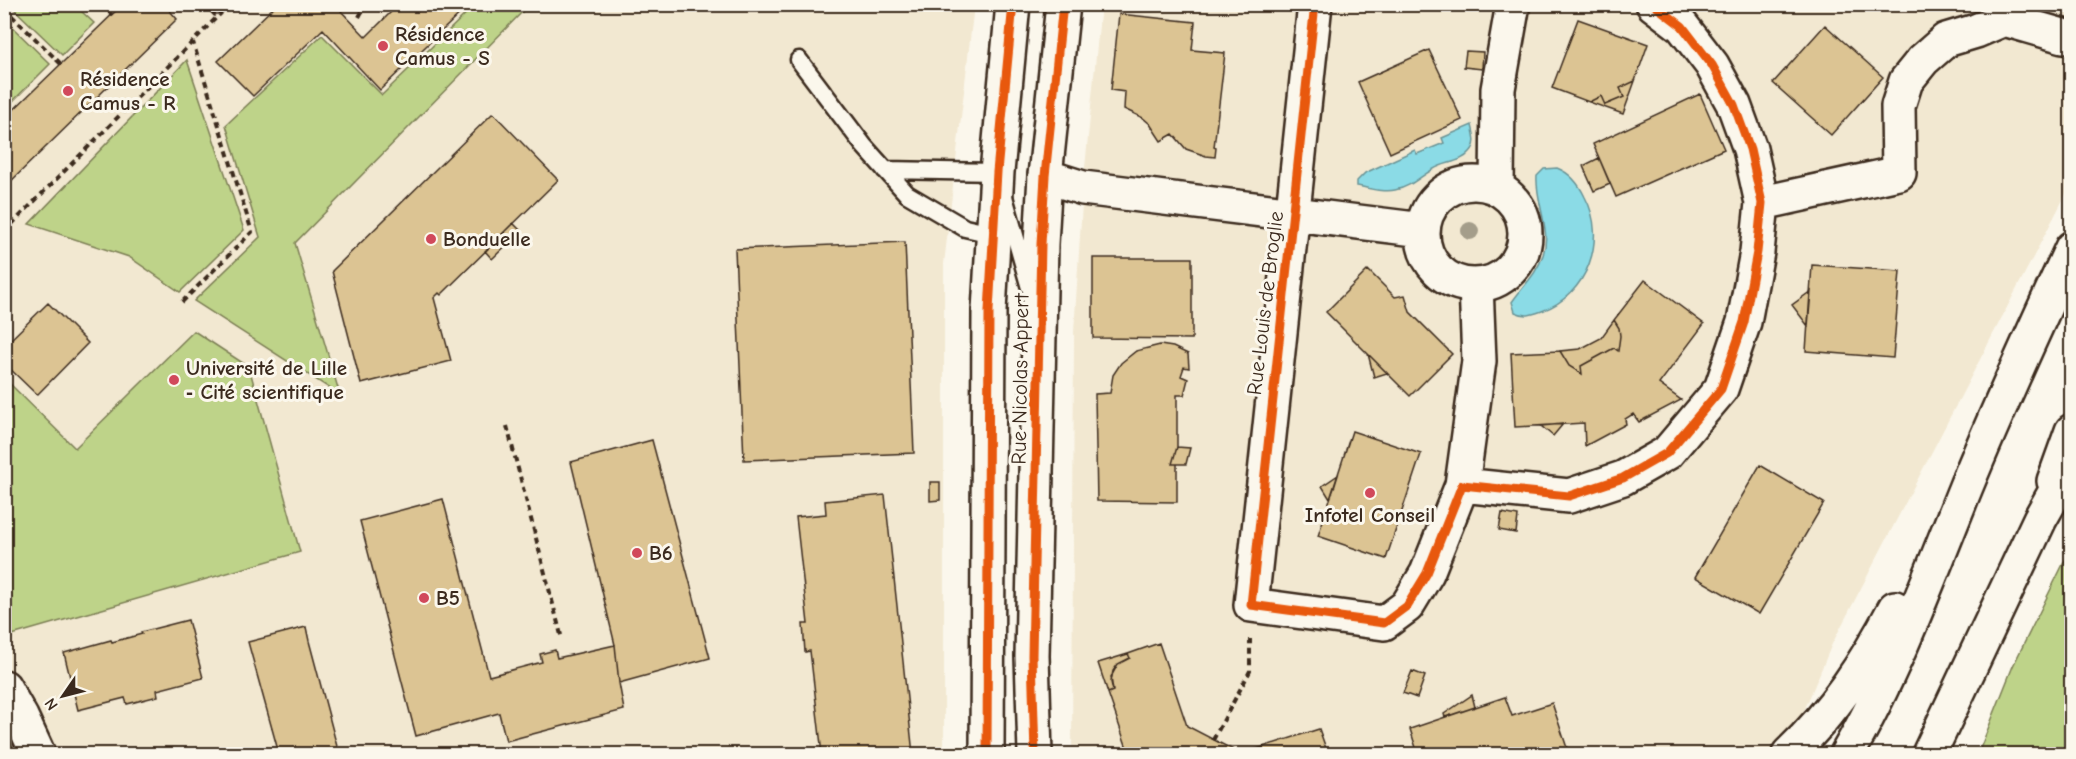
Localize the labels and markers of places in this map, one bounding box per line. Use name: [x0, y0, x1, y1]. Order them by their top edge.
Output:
place label: Résidence Camus - S: [395, 22, 490, 70]
marker: Résidence Camus - S: [376, 39, 390, 53]
place label: Résidence Camus - R: [80, 67, 176, 115]
marker: Résidence Camus - R: [61, 84, 75, 98]
place label: Bonduelle: [443, 227, 530, 251]
marker: Bonduelle: [424, 232, 438, 246]
place label: Université de Lille ‐ Cité scientifique: [186, 356, 347, 404]
marker: Université de Lille ‐ Cité scientifique: [167, 373, 181, 387]
marker: Infotel Conseil: [1363, 486, 1377, 500]
place label: Infotel Conseil: [1305, 503, 1435, 527]
place label: B6: [649, 541, 673, 565]
marker: B6: [630, 546, 644, 560]
place label: B5: [436, 586, 460, 610]
marker: B5: [417, 591, 431, 605]

